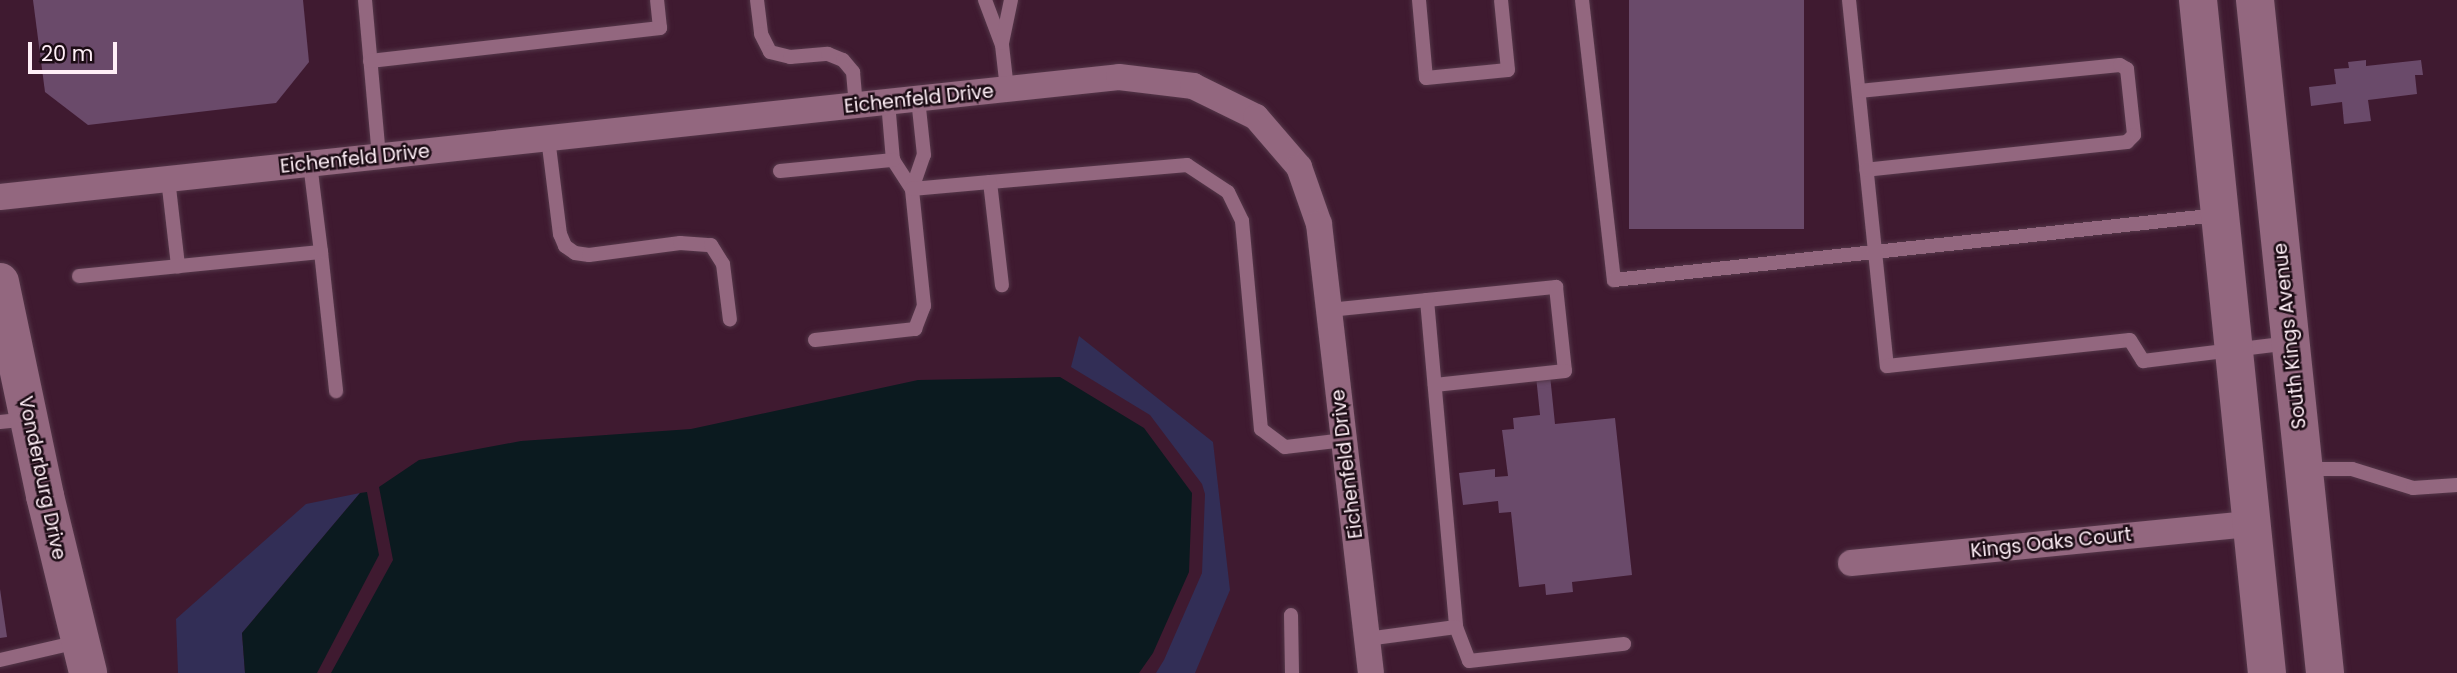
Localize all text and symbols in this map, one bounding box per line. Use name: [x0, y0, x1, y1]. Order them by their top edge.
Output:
scale bar: [32, 28, 121, 72]
text: 20 m: [41, 39, 94, 68]
street label: Eichenfeld Drive: [843, 80, 995, 118]
street label: Eichenfeld Drive: [279, 140, 431, 178]
street label: South Kings Avenue: [2269, 242, 2311, 430]
street label: Eichenfeld Drive: [1327, 388, 1367, 540]
street label: Vonderburg Drive: [14, 394, 70, 562]
street label: Kings Oaks Court: [1969, 523, 2133, 563]

